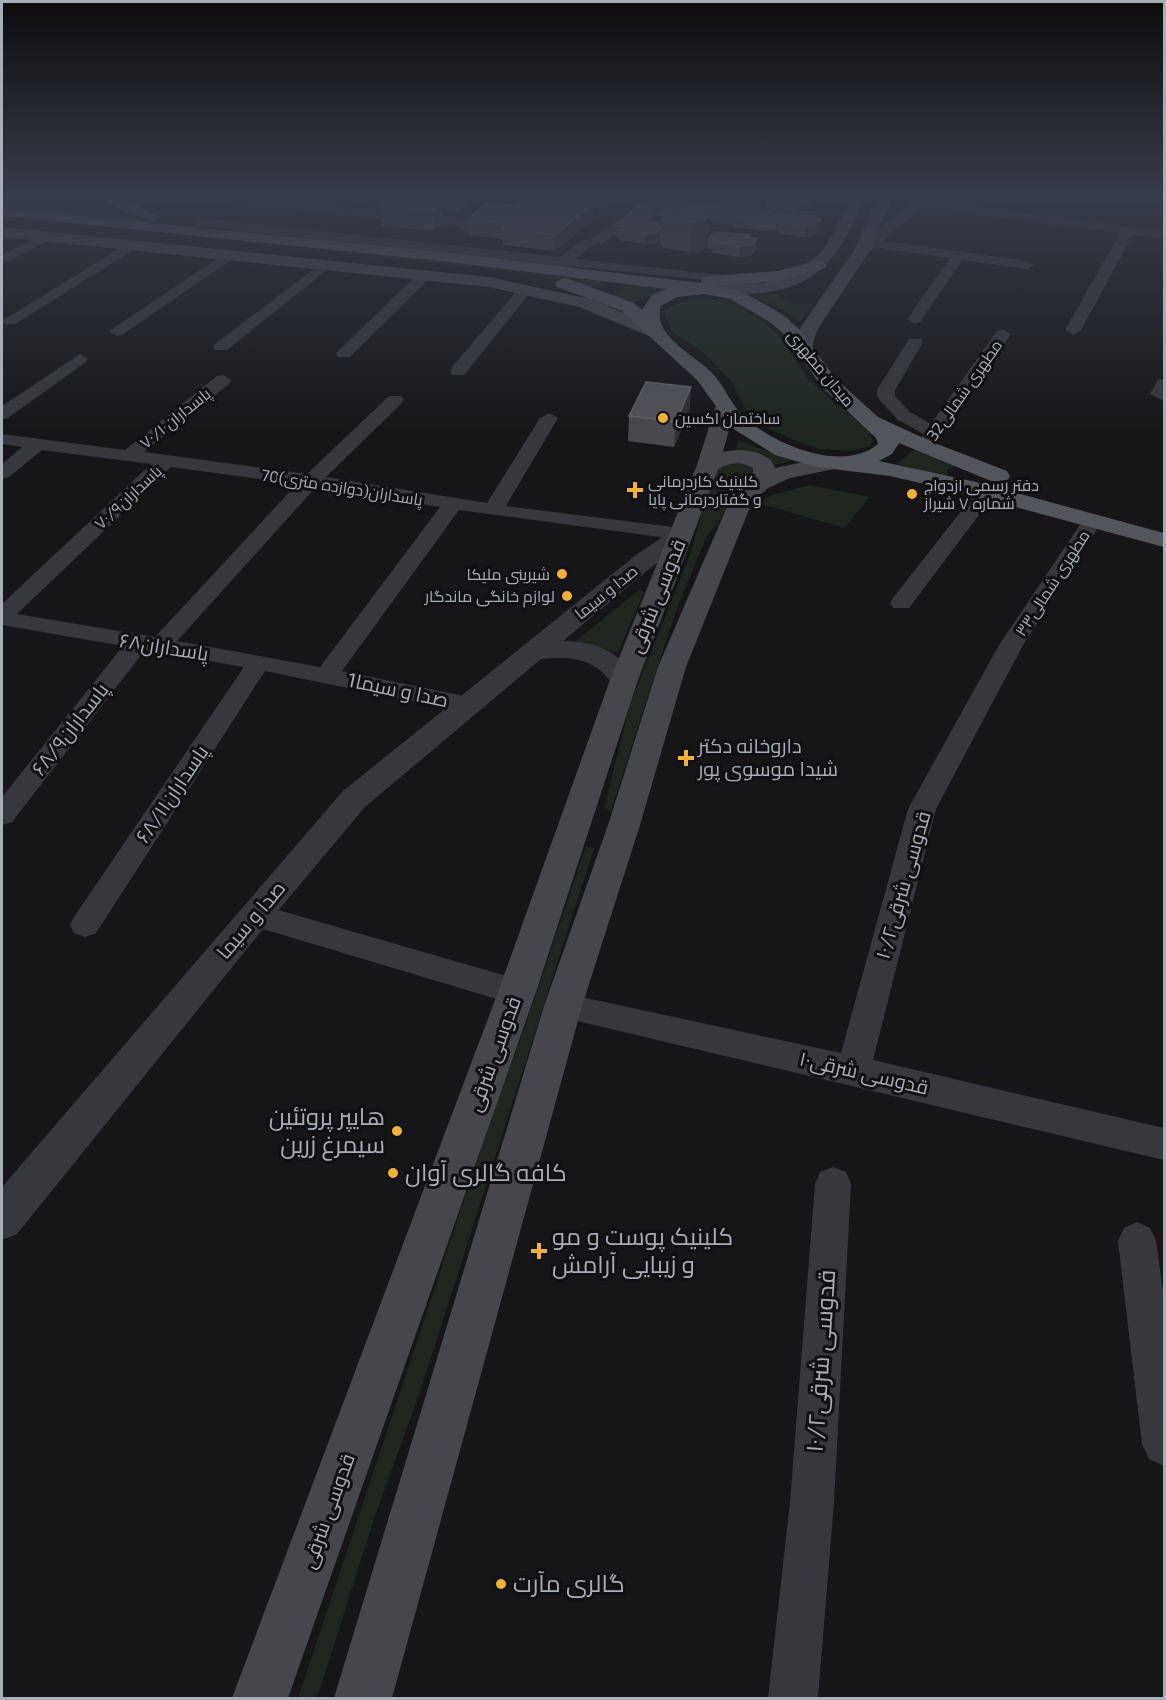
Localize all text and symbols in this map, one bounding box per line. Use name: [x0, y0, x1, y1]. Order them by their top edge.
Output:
street label: میدان مطهری: [782, 326, 859, 411]
street label: 32مطهرى شمالى: [922, 336, 1007, 445]
street label: پاسداران۷۰/۱۰: [135, 383, 216, 454]
place label: ساختمان اکسین: [675, 408, 780, 429]
marker: ساختمان اکسین: [656, 411, 670, 425]
street label: پاسداران۷۰/۹: [90, 460, 168, 535]
street label: 70پاسداران(دوازده متری): [259, 464, 425, 512]
place label: کلینیک کاردرمانی و گفتاردرمانی پایا: [648, 471, 762, 511]
place label: دفتر رسمی ازدواج شماره ۷ شیراز: [923, 475, 1039, 513]
marker: کلینیک کاردرمانی و گفتاردرمانی پایا: [626, 481, 644, 499]
marker: دفتر رسمی ازدواج شماره ۷ شیراز: [905, 487, 919, 501]
street label: مطهرى شمالى۳۳: [1010, 526, 1095, 640]
street label: قدوسی شرقی: [622, 535, 692, 657]
street label: صدا و سیما: [570, 561, 642, 623]
place label: شیرینى ملیکا: [467, 564, 550, 585]
marker: شیرینى ملیکا: [555, 567, 569, 581]
place label: لوازم خانگی ماندگار: [424, 586, 555, 608]
marker: لوازم خانگی ماندگار: [560, 589, 574, 603]
street label: پاسداران۶۸: [118, 627, 211, 667]
street label: 1صدا و سیما: [346, 667, 451, 712]
street label: پاسداران۶۸/۹: [26, 677, 115, 781]
place label: داروخانه دکتر شیدا موسوی پور: [697, 733, 838, 782]
street label: پاسداران۶۸/۱۱: [130, 740, 215, 848]
marker: داروخانه دکتر شیدا موسوی پور: [679, 751, 693, 765]
street label: قدوسی شرقی۱۰/۲: [869, 808, 937, 962]
street label: صدا و سیما: [211, 876, 290, 964]
street label: قدوسی شرقی: [461, 993, 527, 1115]
street label: قدوسی شرقی۱۰: [797, 1046, 931, 1100]
place label: هایپر پروتئین سیمرغ زرین: [269, 1101, 385, 1161]
marker: هایپر پروتئین سیمرغ زرین: [390, 1124, 404, 1138]
place label: کافه گالری آوان: [405, 1157, 567, 1187]
marker: کافه گالری آوان: [386, 1166, 400, 1180]
place label: کلینیک پوست و مو و زیبایی آرامش: [552, 1221, 733, 1279]
marker: کلینیک پوست و مو و زیبایی آرامش: [530, 1242, 548, 1260]
street label: قدوسی شرقی۱۰/۲: [799, 1269, 841, 1453]
street label: قدوسی شرقی: [295, 1450, 361, 1572]
place label: گالری مآرت: [513, 1568, 625, 1598]
marker: گالری مآرت: [494, 1577, 508, 1591]

